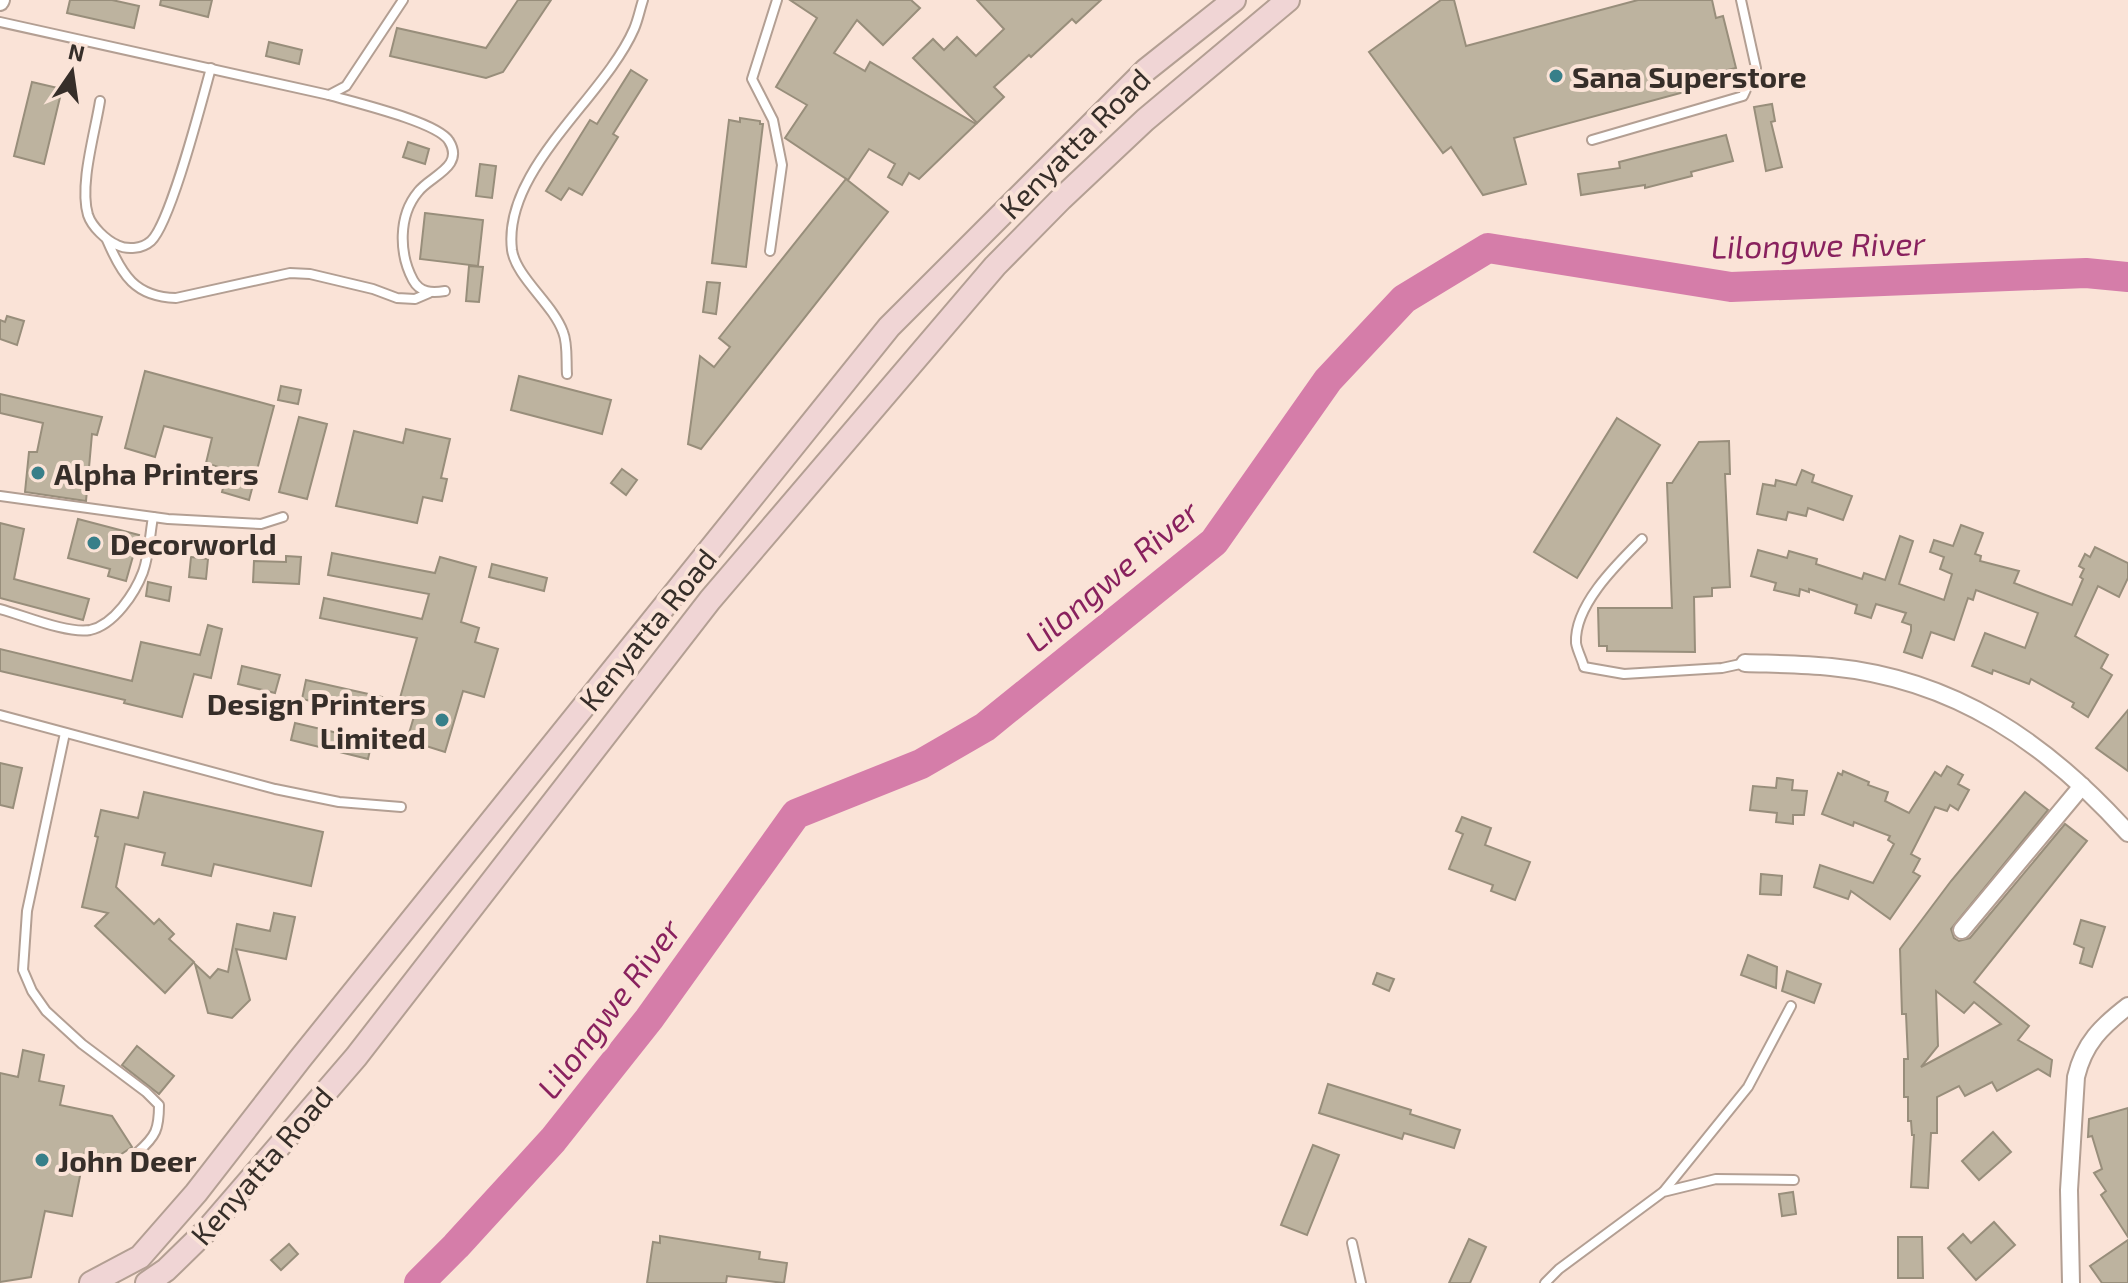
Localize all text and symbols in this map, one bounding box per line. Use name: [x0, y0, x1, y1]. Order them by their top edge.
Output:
north arrow: [32, 32, 112, 112]
text: N: [66, 37, 87, 66]
place label: Sana Superstore: [1572, 58, 1807, 94]
street label: Kenyatta Road: [991, 60, 1157, 226]
marker: Sana Superstore: [1547, 67, 1565, 85]
water label: Lilongwe River: [1710, 223, 1927, 266]
place label: Alpha Printers: [54, 455, 259, 491]
marker: Alpha Printers: [29, 464, 47, 482]
water label: Lilongwe River: [1017, 491, 1207, 659]
place label: Decorworld: [110, 525, 277, 561]
marker: Decorworld: [85, 534, 103, 552]
street label: Kenyatta Road: [571, 541, 723, 717]
place label: Design Printers Limited: [207, 685, 426, 755]
marker: Design Printers Limited: [433, 711, 451, 729]
water label: Lilongwe River: [528, 910, 689, 1106]
street label: Kenyatta Road: [182, 1078, 340, 1252]
place label: John Deer: [58, 1142, 197, 1178]
marker: John Deer: [33, 1151, 51, 1169]

